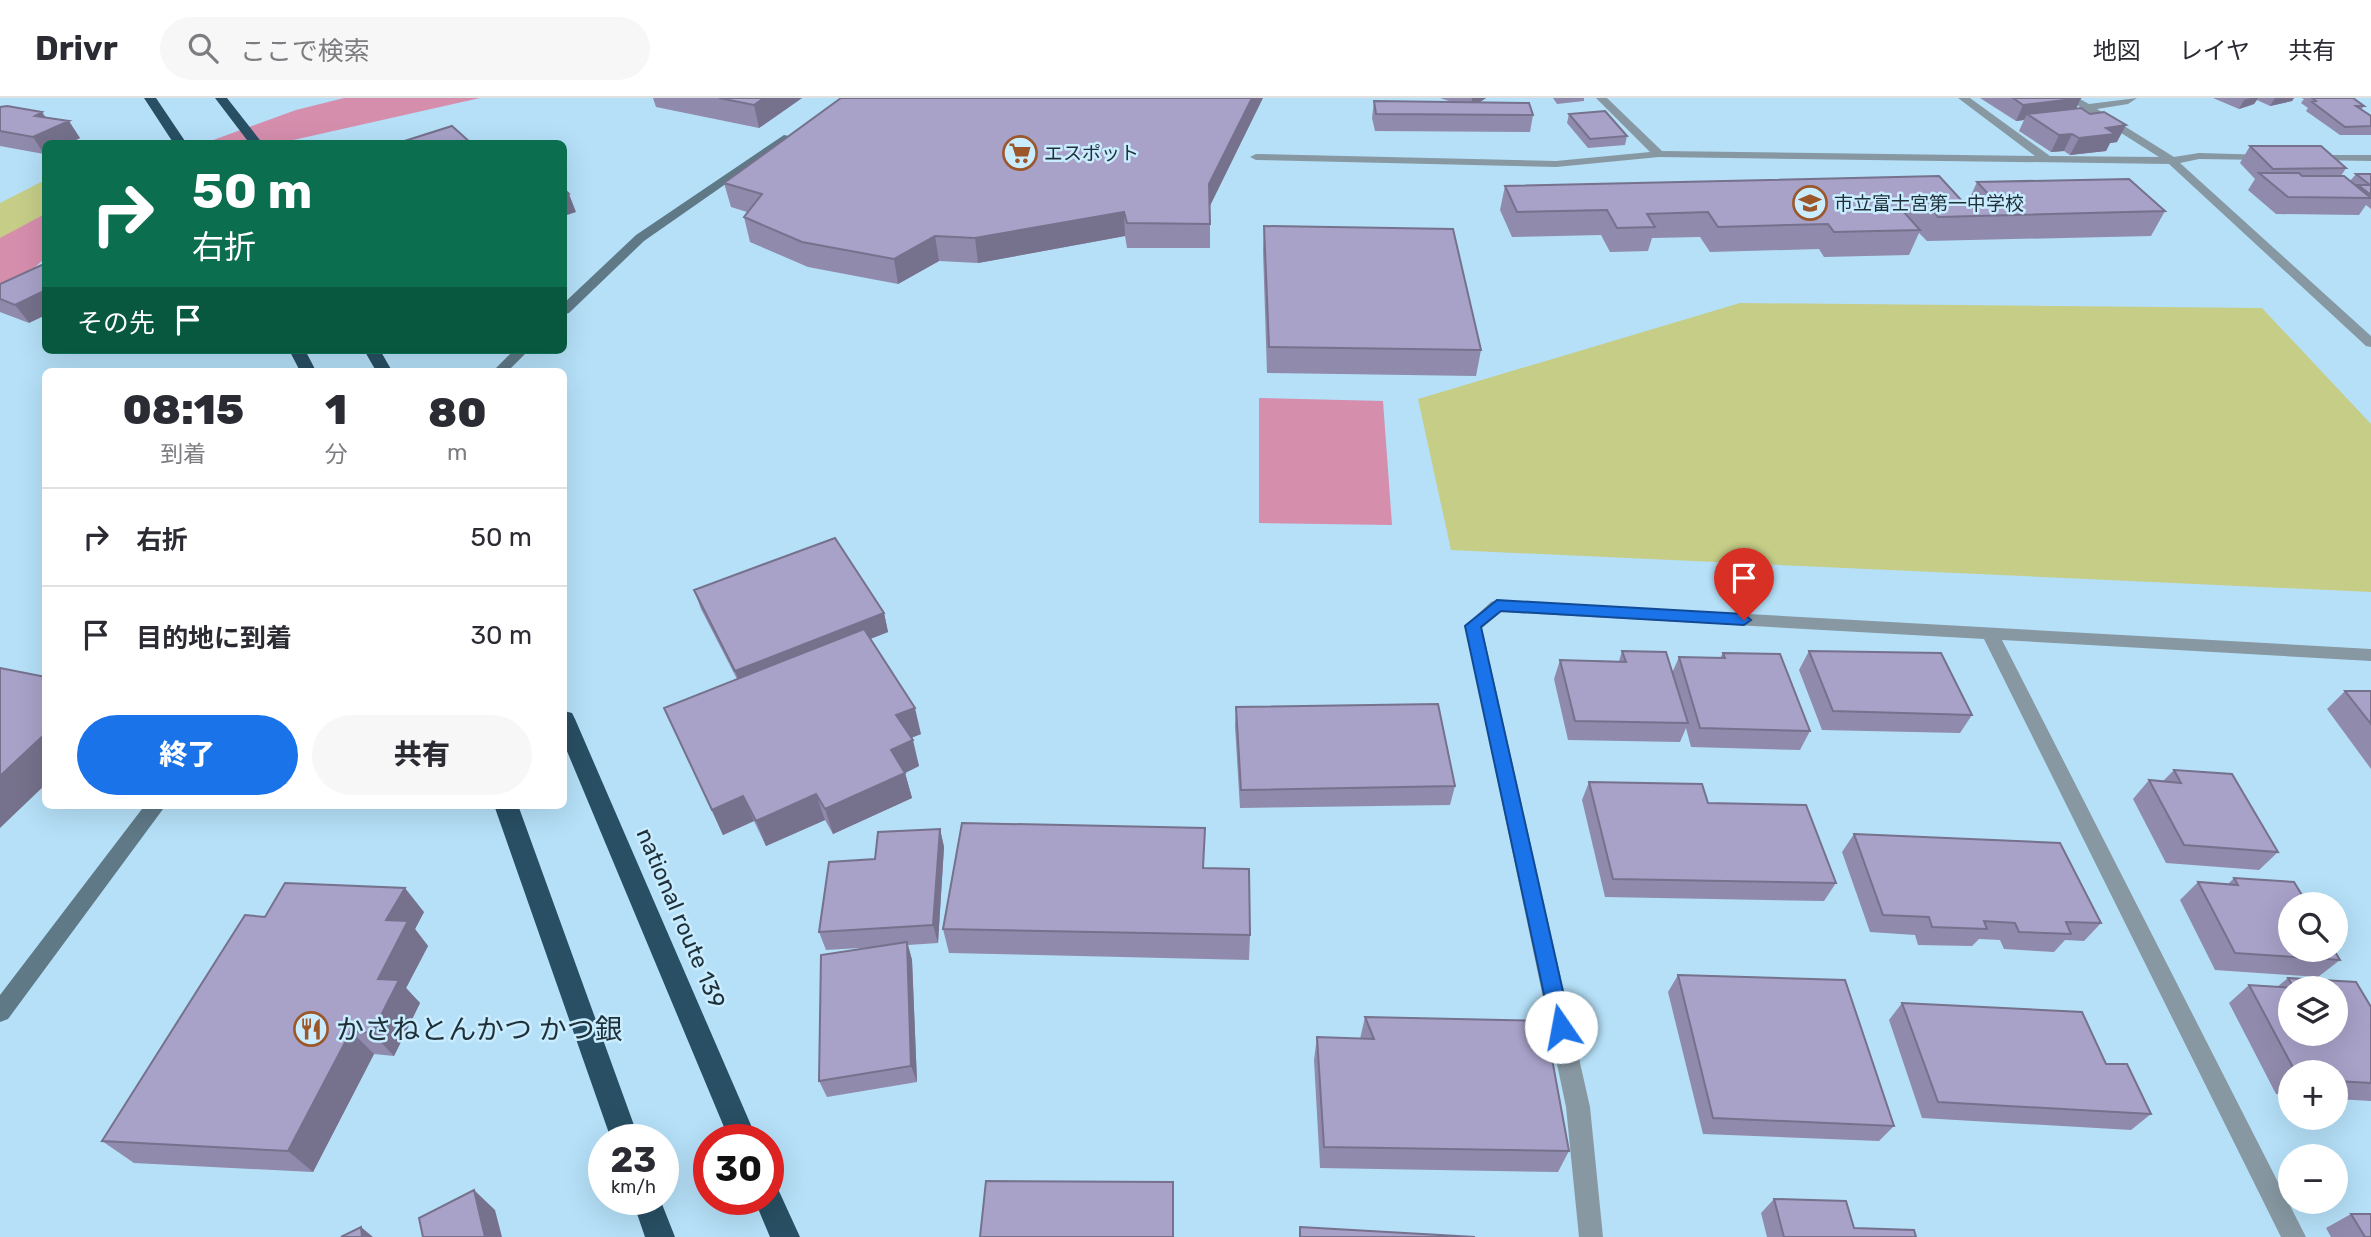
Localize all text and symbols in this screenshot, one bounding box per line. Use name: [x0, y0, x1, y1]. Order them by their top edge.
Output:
search box: [160, 17, 650, 80]
text: Drivr: [35, 29, 118, 68]
icon: search: [184, 29, 222, 67]
text: ここで検索: [240, 36, 370, 67]
text: 地図: [2093, 37, 2141, 65]
text: レイヤ: [2179, 37, 2250, 65]
text: 共有: [2288, 37, 2336, 65]
supermarket icon: エスポット: [1001, 134, 1039, 172]
place label: エスポット: [1044, 142, 1139, 165]
text: 50 m: [192, 162, 312, 220]
icon: right: [77, 168, 168, 259]
school or university icon: 市立富士宮第一中学校: [1791, 184, 1829, 222]
place label: 市立富士宮第一中学校: [1834, 192, 2024, 215]
text: 右折: [192, 228, 256, 266]
icon: arrive: [169, 301, 207, 339]
text: その先: [77, 308, 155, 339]
text: 08:15: [122, 385, 244, 435]
text: 1: [325, 385, 347, 435]
text: 80: [428, 388, 487, 438]
text: m: [447, 438, 467, 466]
text: 到着: [160, 440, 206, 468]
text: 分: [325, 440, 348, 468]
icon: right: [77, 518, 115, 556]
text: 50 m: [471, 522, 532, 553]
text: 右折: [136, 525, 188, 556]
pin: [1714, 548, 1774, 620]
icon: arrive: [1725, 559, 1763, 597]
icon: arrive: [77, 616, 115, 654]
text: 30 m: [470, 620, 532, 651]
text: 目的地に到着: [136, 623, 292, 654]
button: 終了: [77, 715, 298, 795]
button: 共有: [312, 715, 532, 795]
street label: national route 139: [630, 824, 732, 1012]
map controls: [2278, 892, 2348, 1214]
button: search: [2278, 892, 2348, 962]
button: layers: [2278, 976, 2348, 1046]
position arrow: [1524, 990, 1598, 1064]
restaurant icon: かさねとんかつ かつ銀: [292, 1010, 330, 1048]
place label: かさねとんかつ かつ銀: [336, 1013, 623, 1046]
button: +: [2278, 1060, 2348, 1130]
speed limit sign: 30: [693, 1124, 784, 1215]
text: 23: [611, 1139, 656, 1181]
button: −: [2278, 1144, 2348, 1214]
text: km/h: [611, 1176, 656, 1198]

